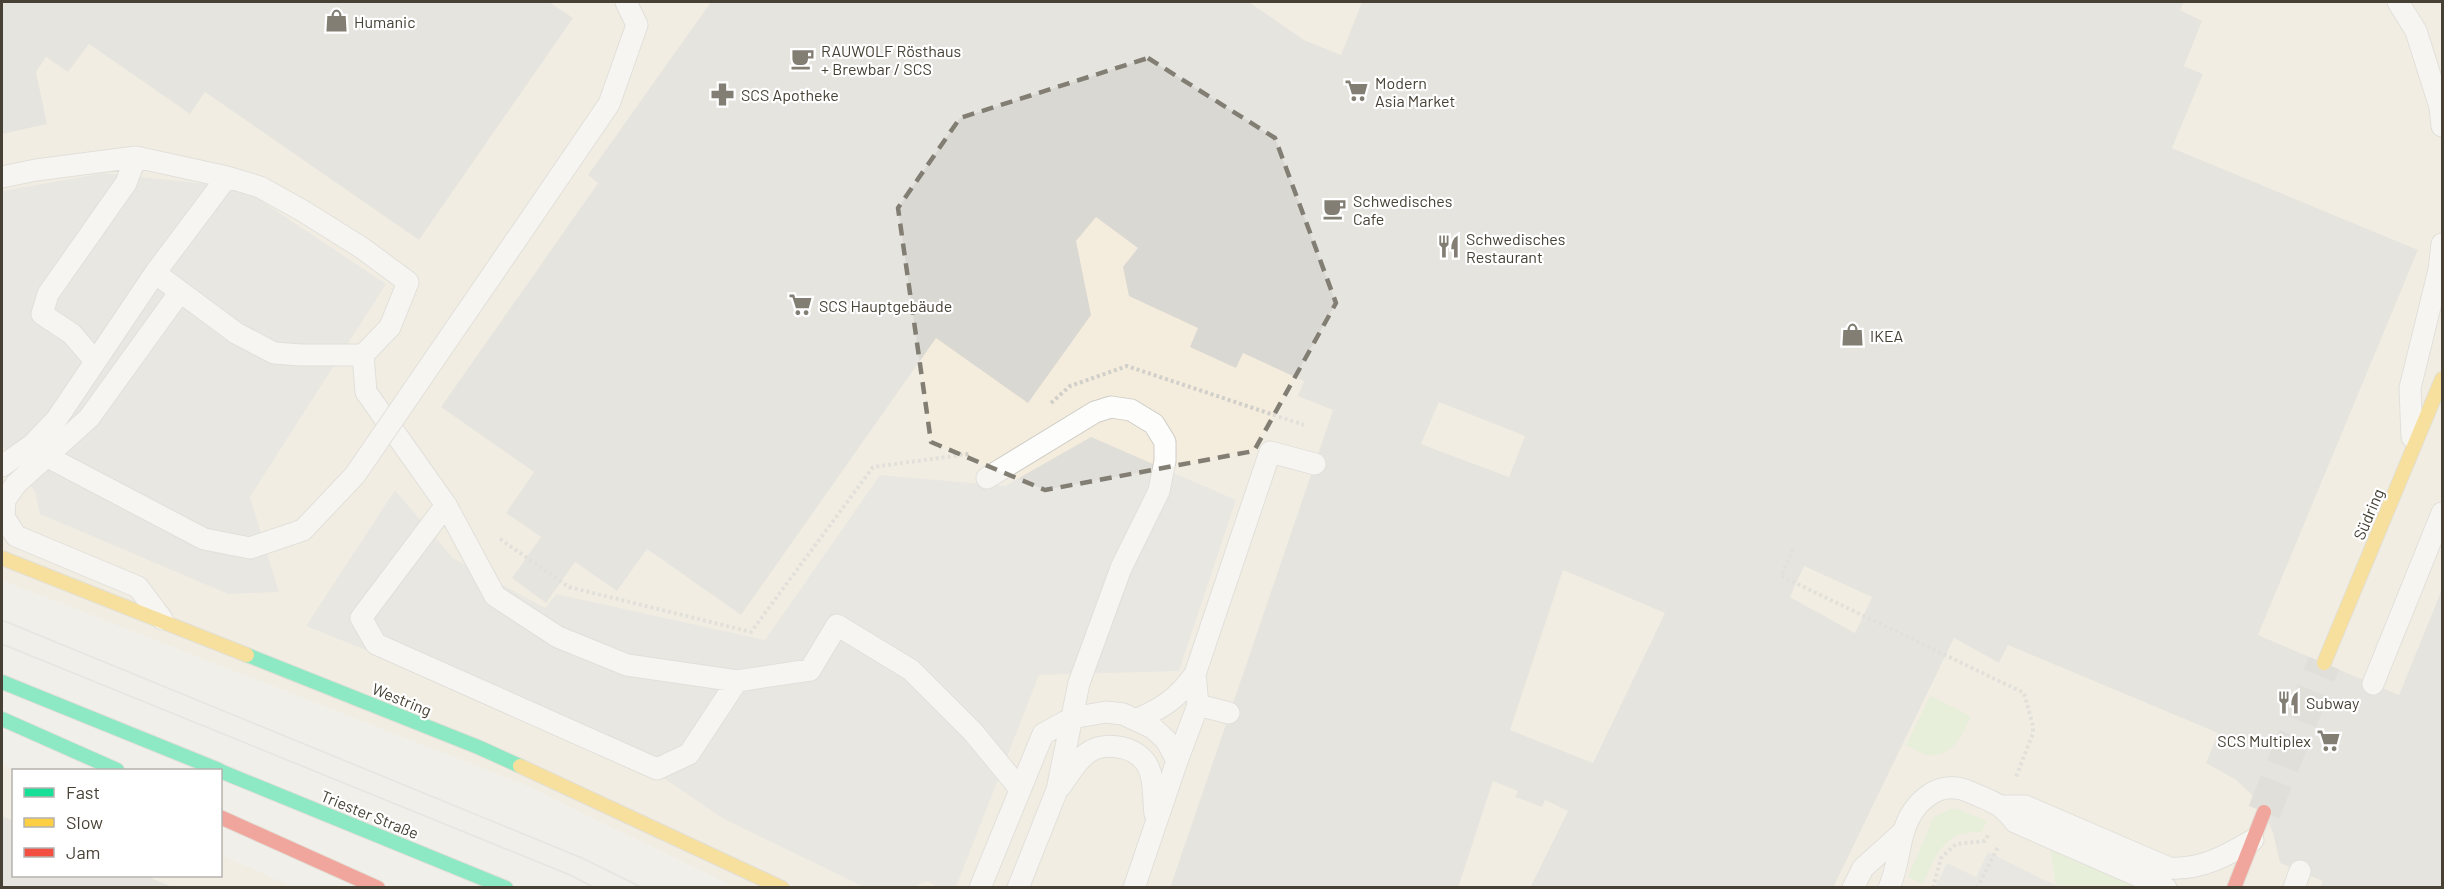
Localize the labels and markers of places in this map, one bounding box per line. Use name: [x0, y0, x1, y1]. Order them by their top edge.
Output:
shop icon: Humanic: [323, 8, 349, 34]
place label: Humanic: [354, 12, 415, 31]
place label: RAUWOLF Rösthaus + Brewbar / SCS: [821, 41, 961, 78]
cafe icon: RAUWOLF Rösthaus + Brewbar / SCS: [790, 46, 816, 72]
place label: Modern Asia Market: [1375, 73, 1455, 110]
supermarket icon: Modern Asia Market: [1344, 78, 1370, 104]
pharmacy icon: SCS Apotheke: [710, 81, 736, 107]
place label: SCS Apotheke: [741, 85, 839, 104]
place label: Schwedisches Cafe: [1353, 191, 1452, 228]
cafe icon: Schwedisches Cafe: [1322, 196, 1348, 222]
place label: Schwedisches Restaurant: [1466, 229, 1565, 266]
restaurant icon: Schwedisches Restaurant: [1435, 234, 1461, 260]
supermarket icon: SCS Hauptgebäude: [788, 292, 814, 318]
place label: SCS Hauptgebäude: [819, 296, 952, 315]
shop icon: IKEA: [1839, 322, 1865, 348]
place label: IKEA: [1870, 326, 1904, 345]
restaurant icon: Subway: [2275, 689, 2301, 715]
place label: Subway: [2306, 693, 2360, 712]
supermarket icon: SCS Multiplex: [2316, 727, 2342, 753]
place label: SCS Multiplex: [2217, 731, 2311, 750]

